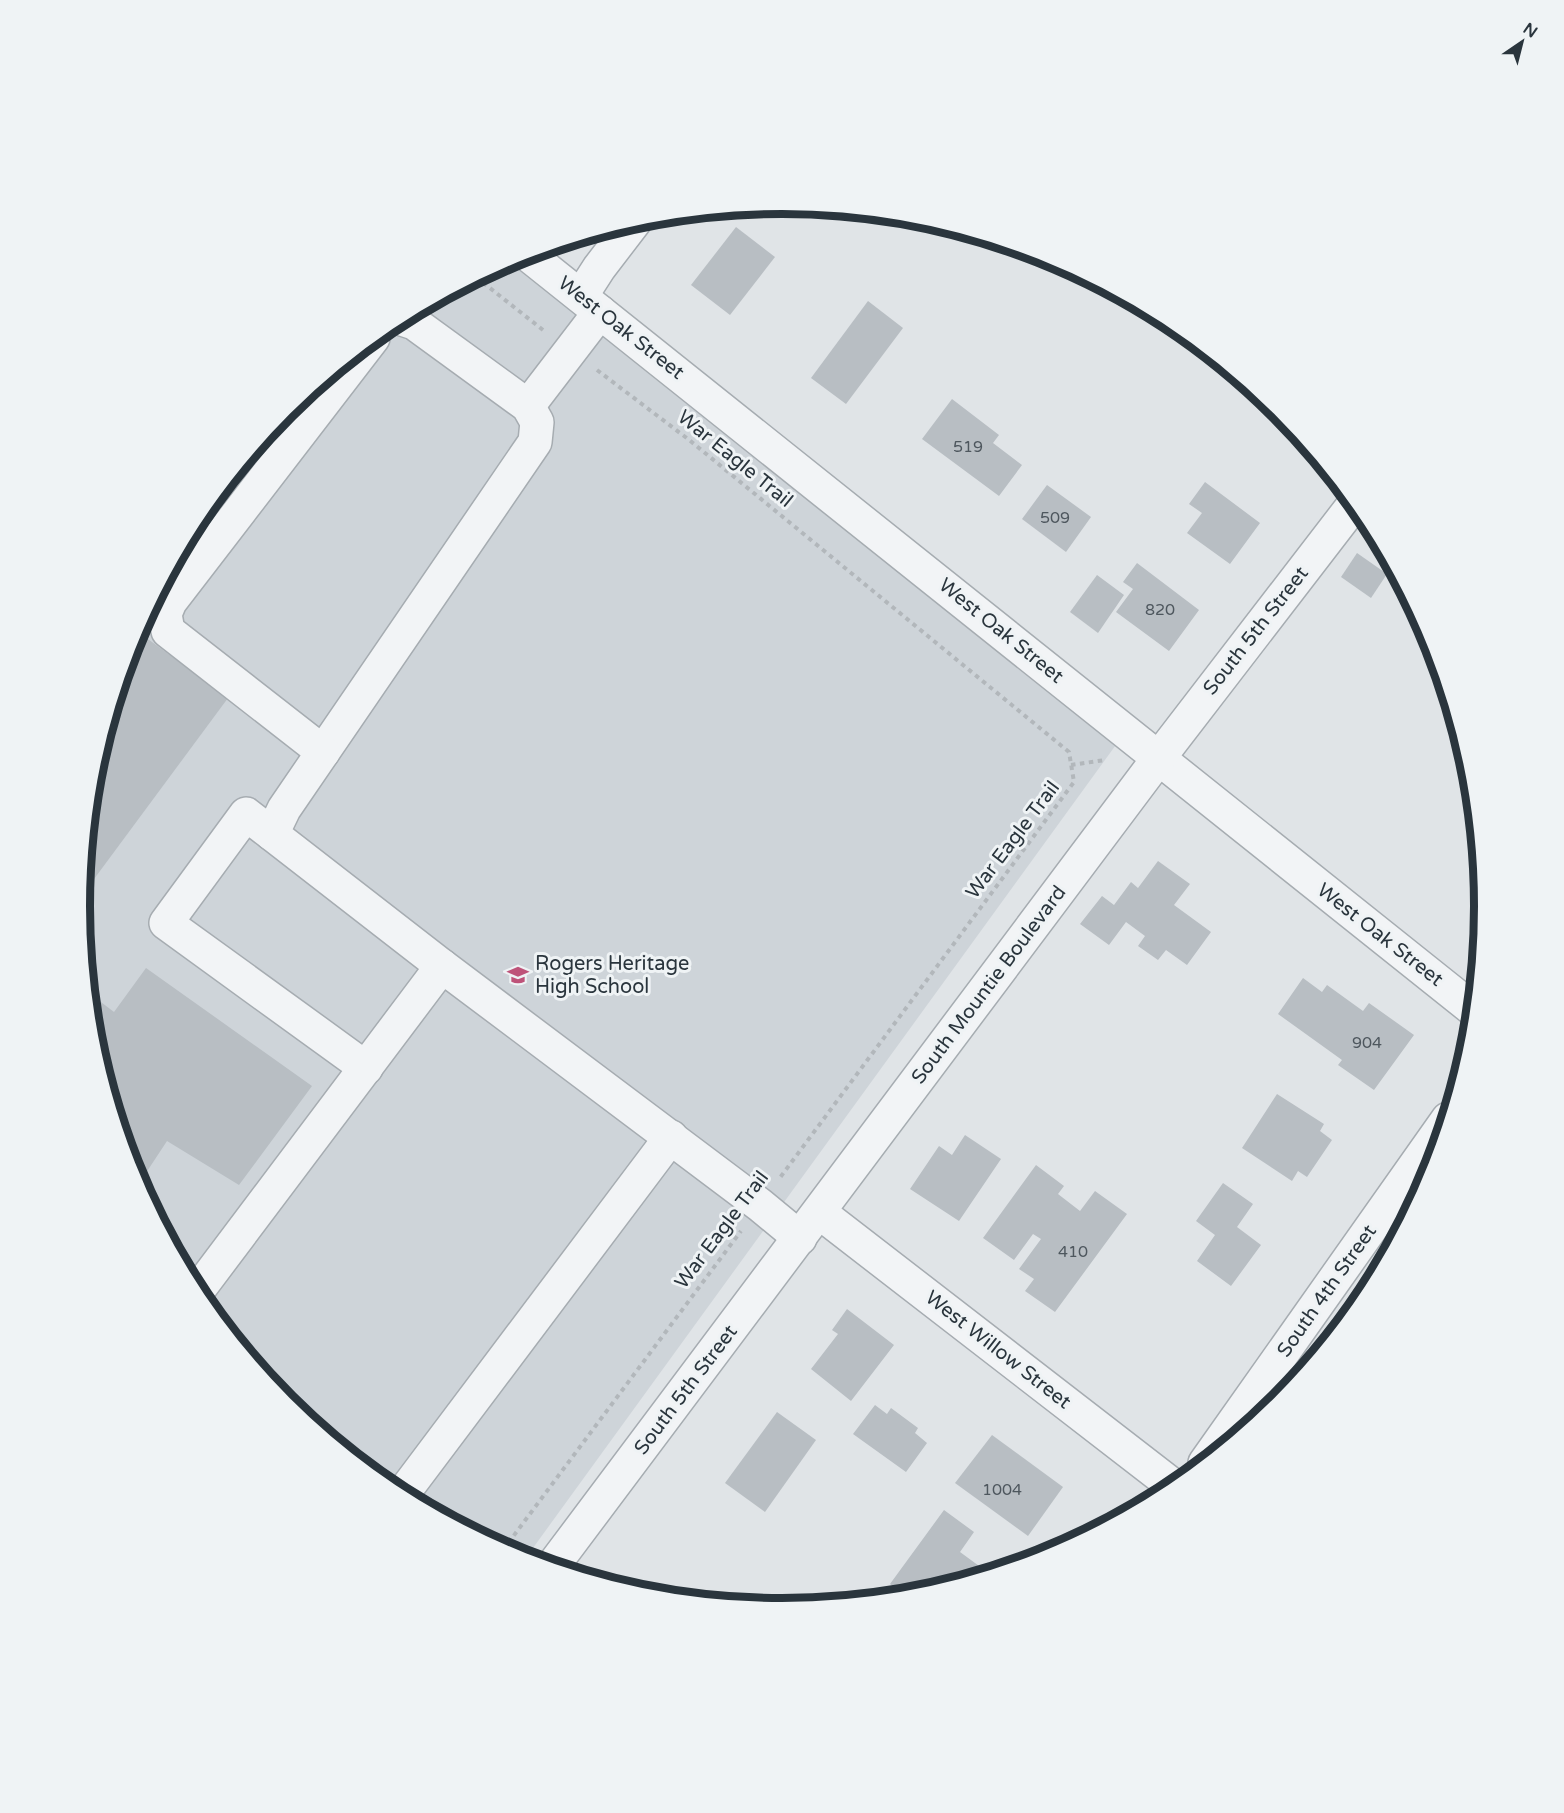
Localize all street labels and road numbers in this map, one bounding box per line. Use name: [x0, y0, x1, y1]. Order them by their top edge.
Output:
street label: West Oak Street: [553, 271, 689, 385]
street label: War Eagle Trail: [673, 405, 797, 513]
street label: South 5th Street: [1198, 562, 1314, 700]
street label: West Oak Street: [934, 573, 1068, 689]
street label: War Eagle Trail: [961, 776, 1065, 904]
street label: West Oak Street: [1312, 878, 1448, 992]
street label: South Mountie Boulevard: [907, 881, 1071, 1089]
street label: War Eagle Trail: [670, 1166, 774, 1294]
street label: South 4th Street: [1272, 1220, 1382, 1362]
street label: West Willow Street: [920, 1286, 1076, 1415]
street label: South 5th Street: [629, 1320, 743, 1460]

